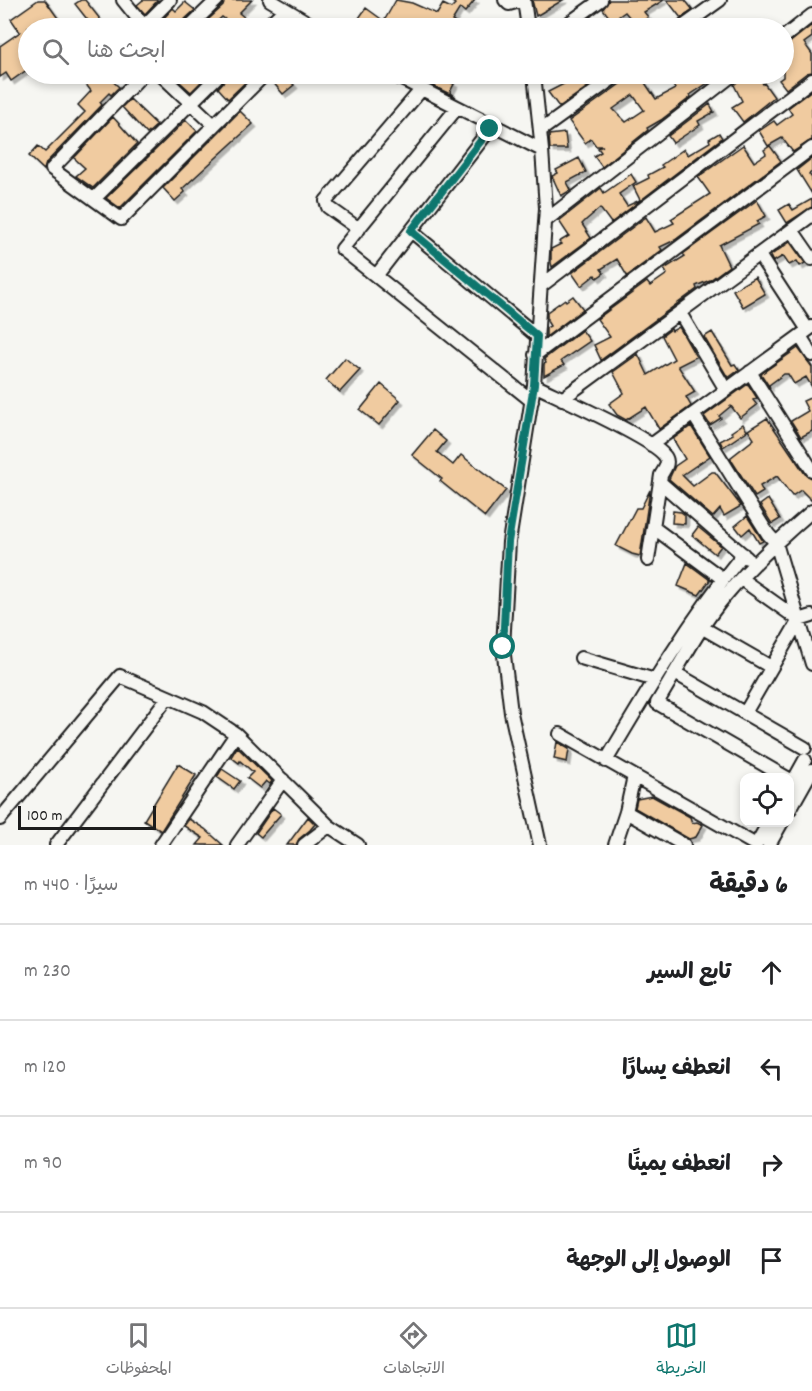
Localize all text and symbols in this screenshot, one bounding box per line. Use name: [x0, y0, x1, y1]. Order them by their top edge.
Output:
search box: [18, 18, 794, 84]
icon: search: [39, 35, 72, 68]
text: ابحث هنا: [87, 37, 166, 68]
route end: [476, 115, 502, 141]
route start: [489, 633, 515, 659]
map controls: [740, 773, 794, 827]
button: locate: [740, 773, 794, 827]
scale bar: [18, 803, 156, 830]
text: 100 m: [27, 805, 63, 828]
text: 6 دقيقة: [709, 868, 788, 905]
text: سيرًا · 440 m: [24, 872, 118, 900]
icon: ahead: [755, 956, 788, 989]
text: 230 m: [24, 958, 71, 986]
text: تابع السير: [648, 958, 731, 989]
icon: left: [755, 1052, 788, 1085]
text: 120 m: [24, 1054, 66, 1082]
text: انعطف يسارًا: [622, 1054, 731, 1085]
icon: right: [755, 1148, 788, 1181]
text: 90 m: [24, 1150, 62, 1178]
text: انعطف يمينًا: [628, 1150, 731, 1181]
icon: arrive: [755, 1244, 788, 1277]
text: الوصول إلى الوجهة: [566, 1246, 731, 1277]
tab: المحفوظات: [106, 1319, 172, 1382]
tab: الاتجاهات: [383, 1319, 445, 1382]
tab: الخريطة: [656, 1319, 706, 1382]

